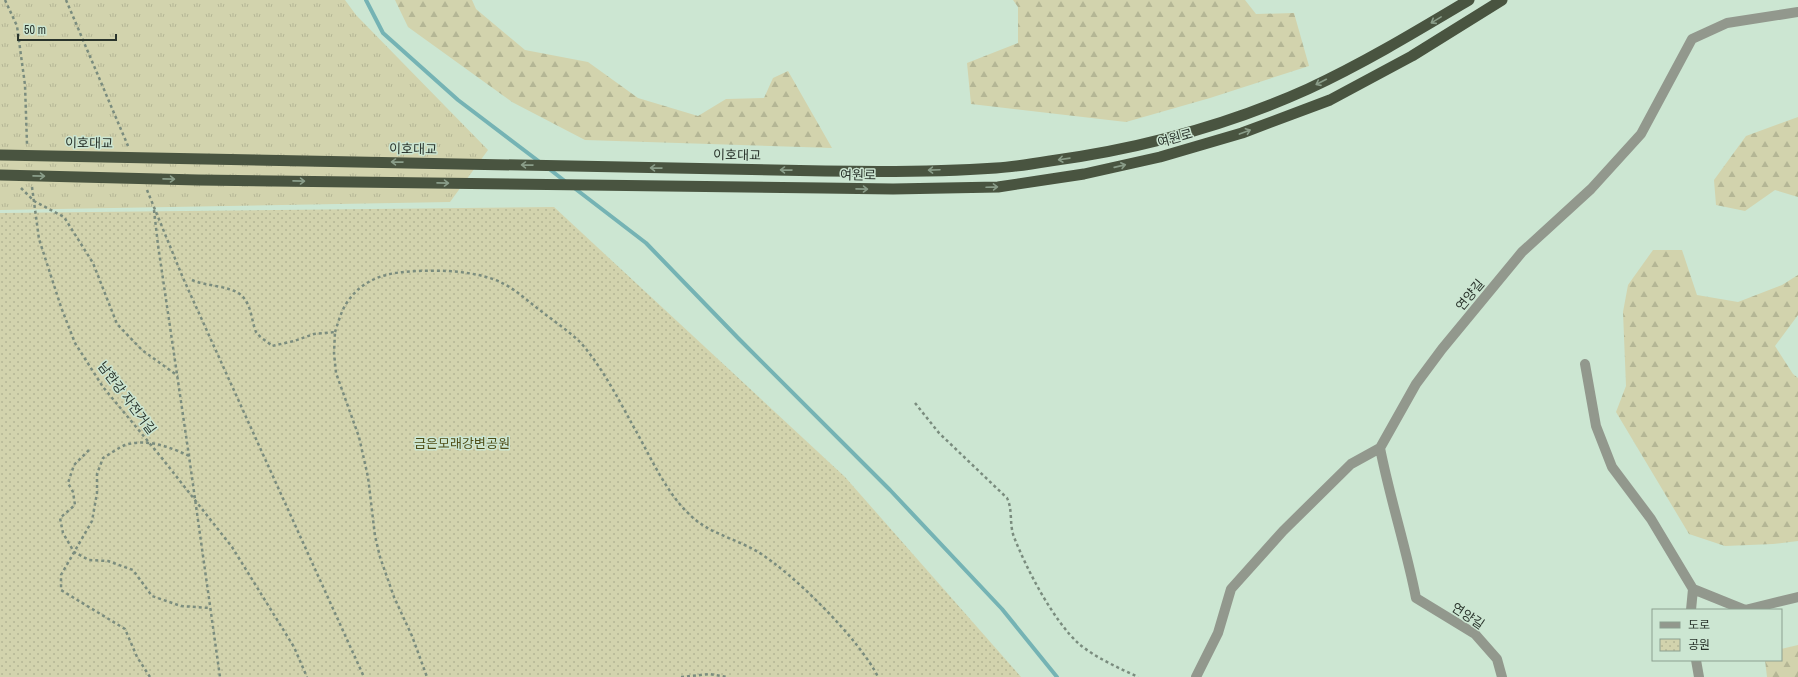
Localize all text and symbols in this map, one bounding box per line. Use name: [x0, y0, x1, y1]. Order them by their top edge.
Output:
scale bar: [18, 16, 116, 42]
one-way arrow: [1431, 16, 1442, 24]
text: 50 m: [24, 22, 46, 38]
one-way arrow: [1315, 79, 1327, 86]
street label: 여원로: [1155, 125, 1195, 151]
one-way arrow: [1239, 128, 1252, 135]
street label: 이호대교: [65, 134, 113, 152]
street label: 이호대교: [389, 140, 437, 158]
street label: 이호대교: [713, 146, 761, 164]
one-way arrow: [1058, 155, 1071, 163]
one-way arrow: [391, 158, 404, 166]
one-way arrow: [521, 161, 534, 169]
one-way arrow: [1113, 162, 1126, 170]
one-way arrow: [650, 164, 663, 171]
one-way arrow: [780, 166, 793, 174]
street label: 여원로: [840, 166, 876, 184]
one-way arrow: [928, 167, 941, 174]
one-way arrow: [32, 172, 45, 180]
one-way arrow: [162, 175, 175, 183]
one-way arrow: [292, 177, 305, 185]
one-way arrow: [436, 179, 449, 187]
one-way arrow: [985, 183, 998, 190]
one-way arrow: [855, 185, 868, 193]
street label: 연양길: [1452, 276, 1488, 314]
street label: 남한강 자전거길: [94, 358, 160, 438]
park label: 금은모래강변공원: [414, 435, 510, 452]
street label: 연양길: [1448, 599, 1488, 633]
legend: [1652, 609, 1782, 661]
text: 도로: [1688, 617, 1710, 633]
text: 공원: [1688, 637, 1710, 653]

